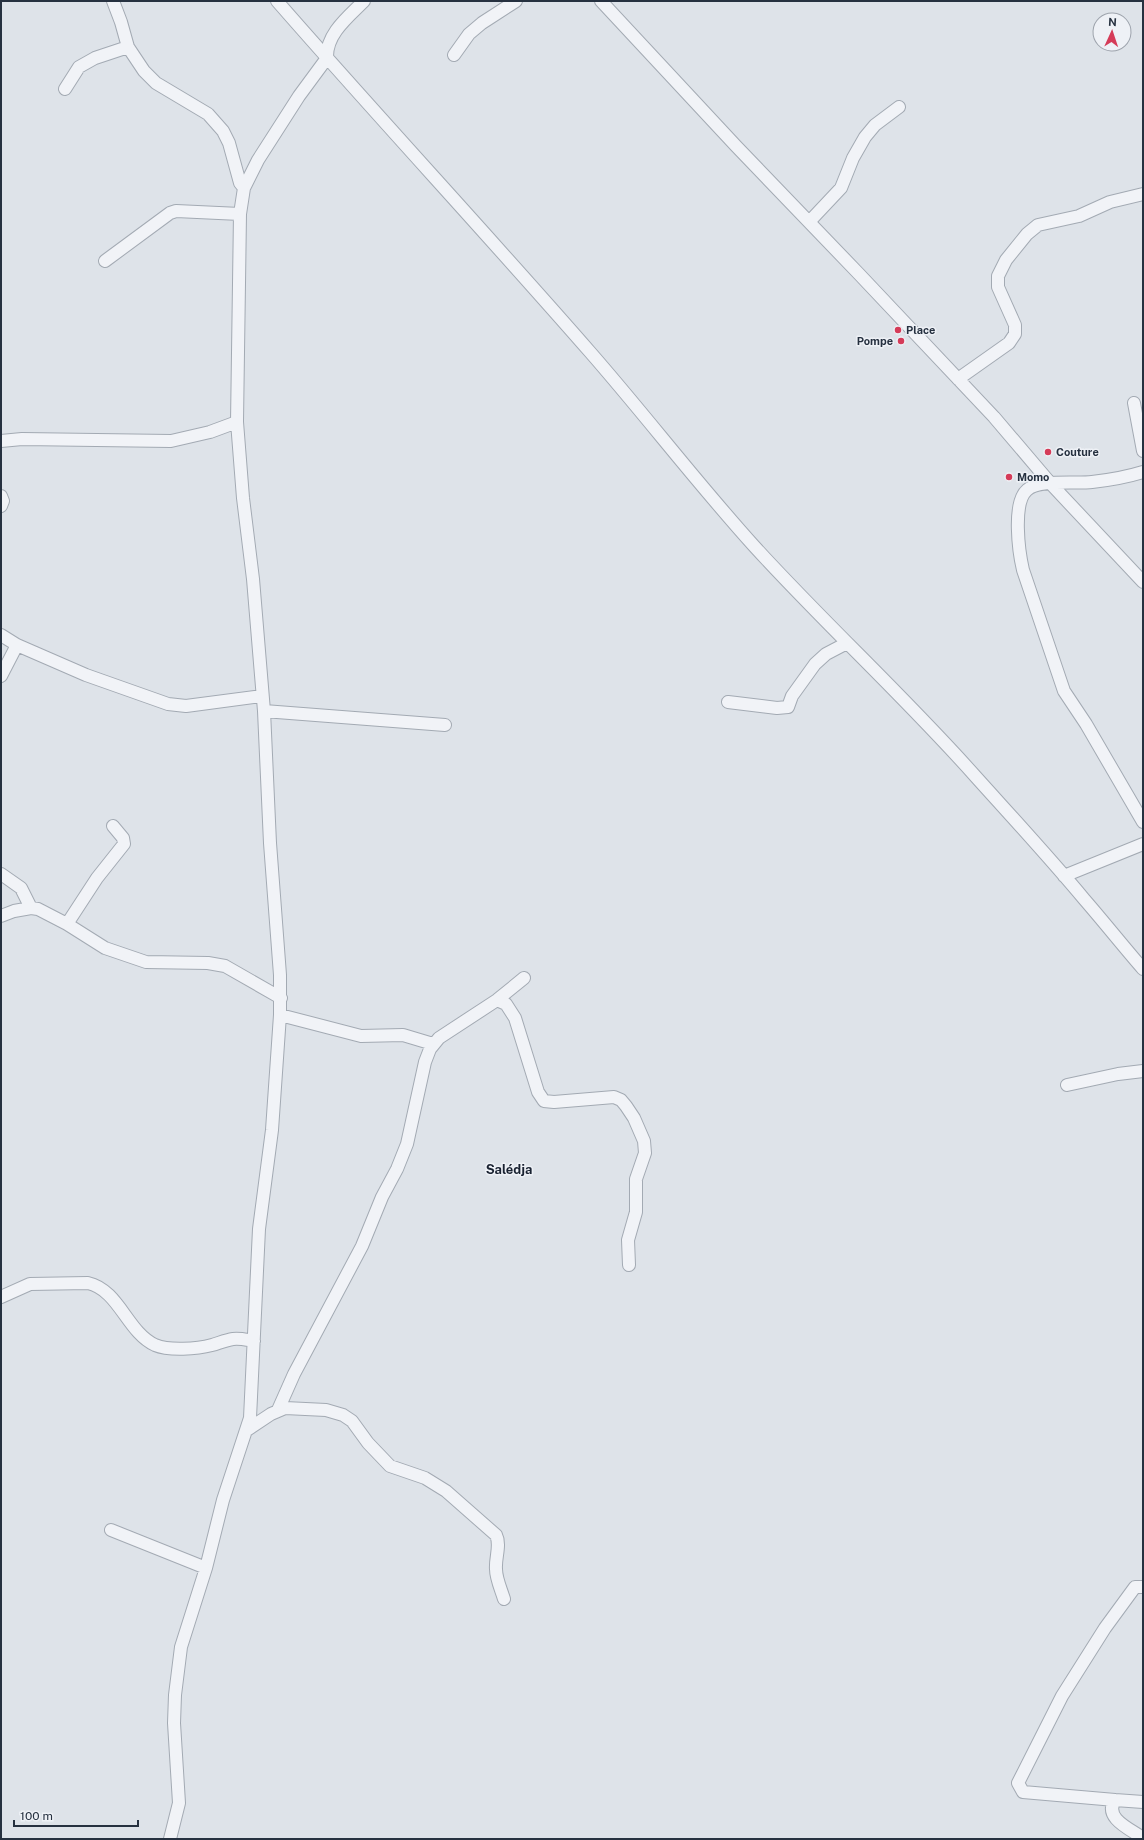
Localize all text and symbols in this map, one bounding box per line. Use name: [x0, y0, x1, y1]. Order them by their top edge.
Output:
north arrow: [1092, 12, 1132, 52]
text: N: [1108, 16, 1117, 28]
place label: Place: [906, 324, 935, 336]
marker: Place: [893, 325, 903, 335]
place label: Pompe: [857, 335, 893, 347]
marker: Pompe: [896, 336, 906, 346]
place label: Couture: [1056, 446, 1099, 458]
marker: Couture: [1043, 447, 1053, 457]
place label: Momo: [1017, 471, 1049, 483]
marker: Momo: [1004, 472, 1014, 482]
district label: Salédja: [486, 1162, 532, 1177]
scale bar: [14, 1802, 138, 1828]
text: 100 m: [20, 1809, 53, 1823]

